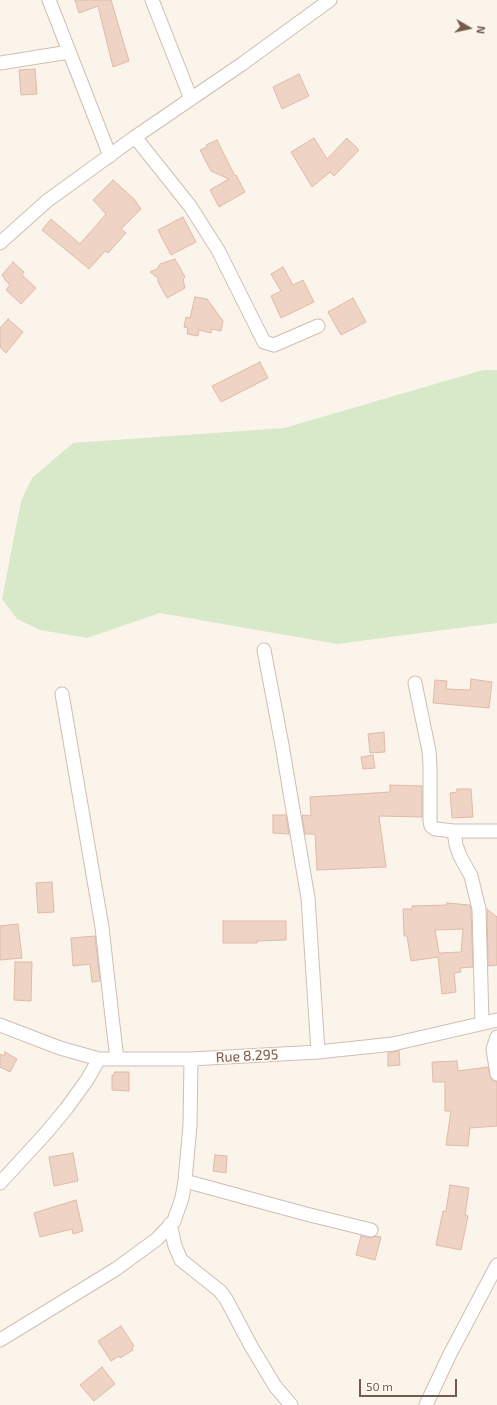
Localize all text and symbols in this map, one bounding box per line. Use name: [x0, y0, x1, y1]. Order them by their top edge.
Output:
north arrow: [449, 8, 489, 48]
text: N: [474, 25, 488, 35]
street label: Rue 8.295: [215, 1046, 279, 1066]
scale bar: [361, 1371, 459, 1397]
text: 50 m: [366, 1379, 393, 1393]

